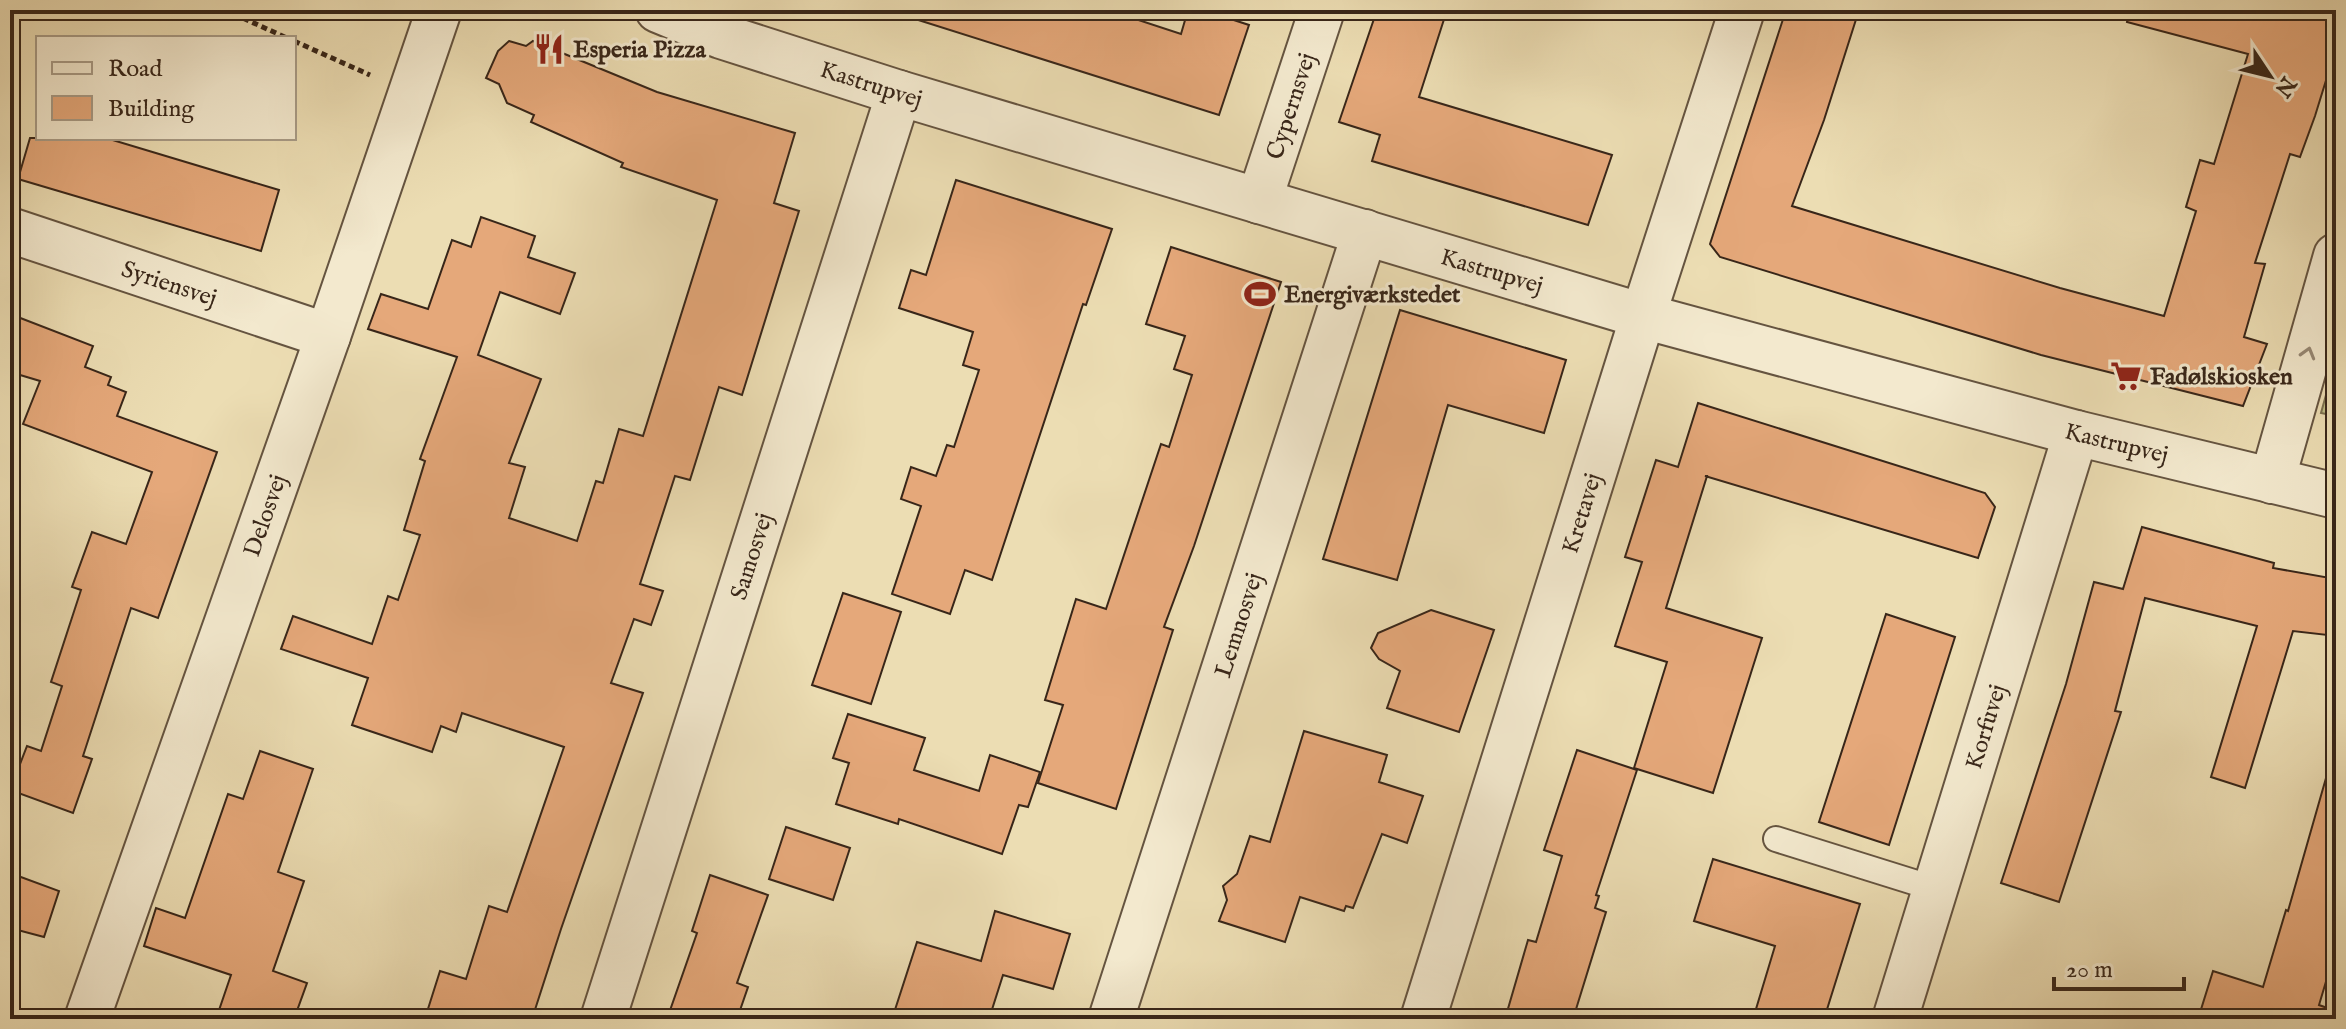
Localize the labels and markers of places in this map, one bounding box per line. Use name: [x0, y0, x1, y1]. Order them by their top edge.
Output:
restaurant icon: Esperia Pizza: [532, 32, 566, 66]
place label: Esperia Pizza: [573, 35, 706, 66]
sports icon: Energiværkstedet: [1243, 277, 1277, 311]
place label: Energiværkstedet: [1284, 280, 1461, 311]
supermarket icon: Fadølskiosken: [2109, 359, 2143, 393]
place label: Fadølskiosken: [2150, 362, 2293, 393]

